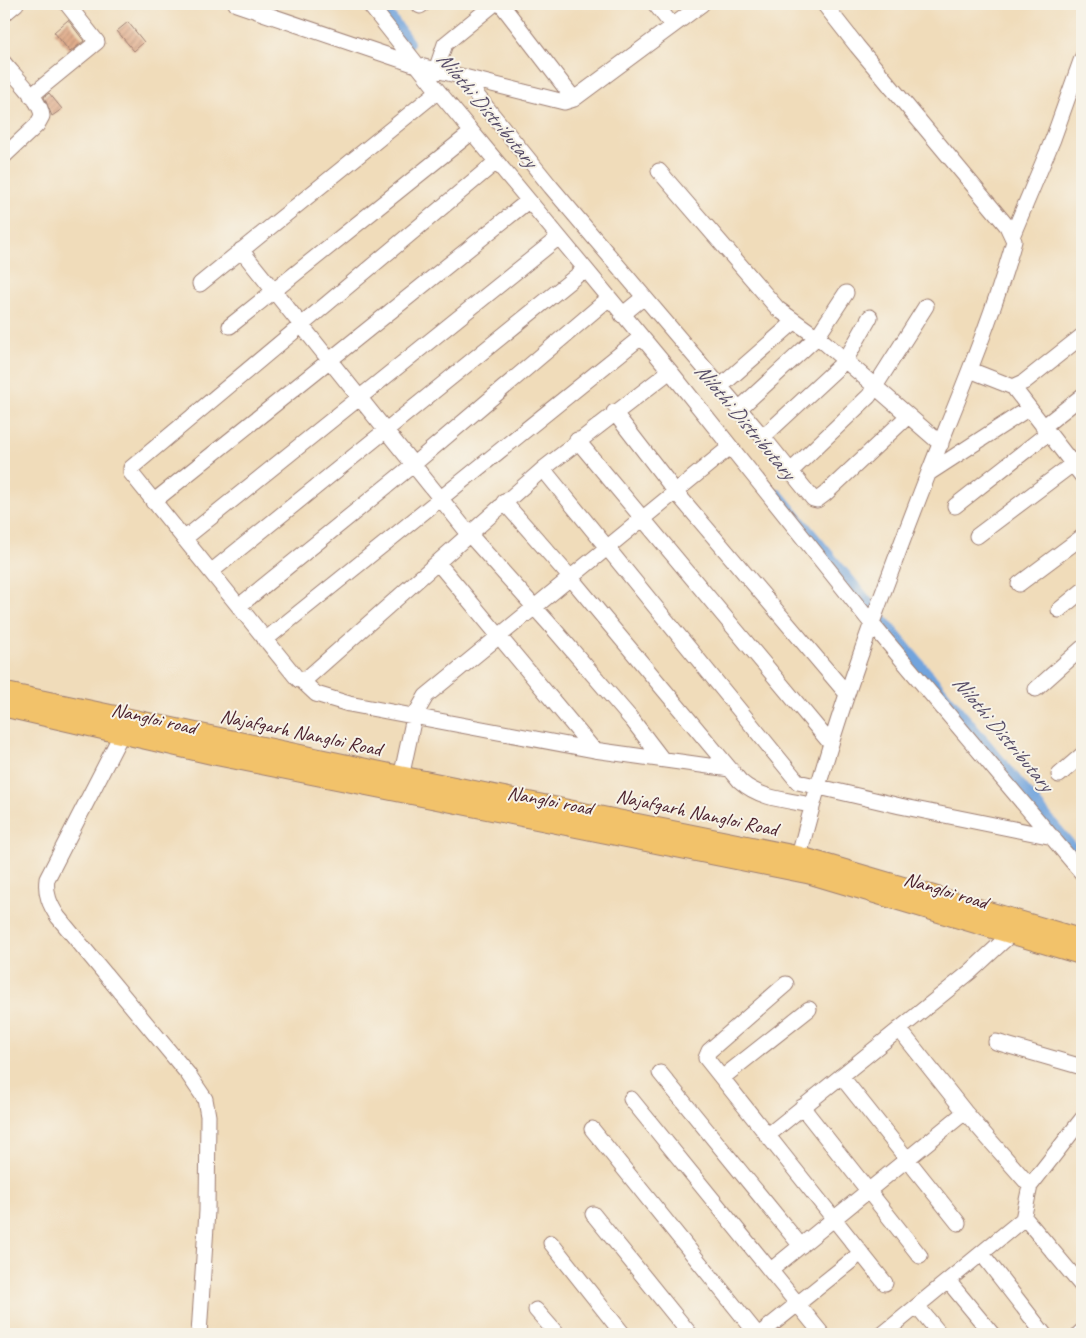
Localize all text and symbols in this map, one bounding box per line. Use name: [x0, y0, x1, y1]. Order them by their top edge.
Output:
water label: Nilothi Distributary: [431, 46, 545, 175]
water label: Nilothi Distributary: [689, 358, 803, 487]
water label: Nilothi Distributary: [947, 670, 1061, 799]
street label: Nangloi road: [109, 697, 202, 741]
street label: Najafgarh Nangloi Road: [218, 703, 387, 762]
street label: Nangloi road: [505, 780, 598, 822]
street label: Najafgarh Nangloi Road: [614, 783, 783, 842]
street label: Nangloi road: [901, 866, 994, 916]

